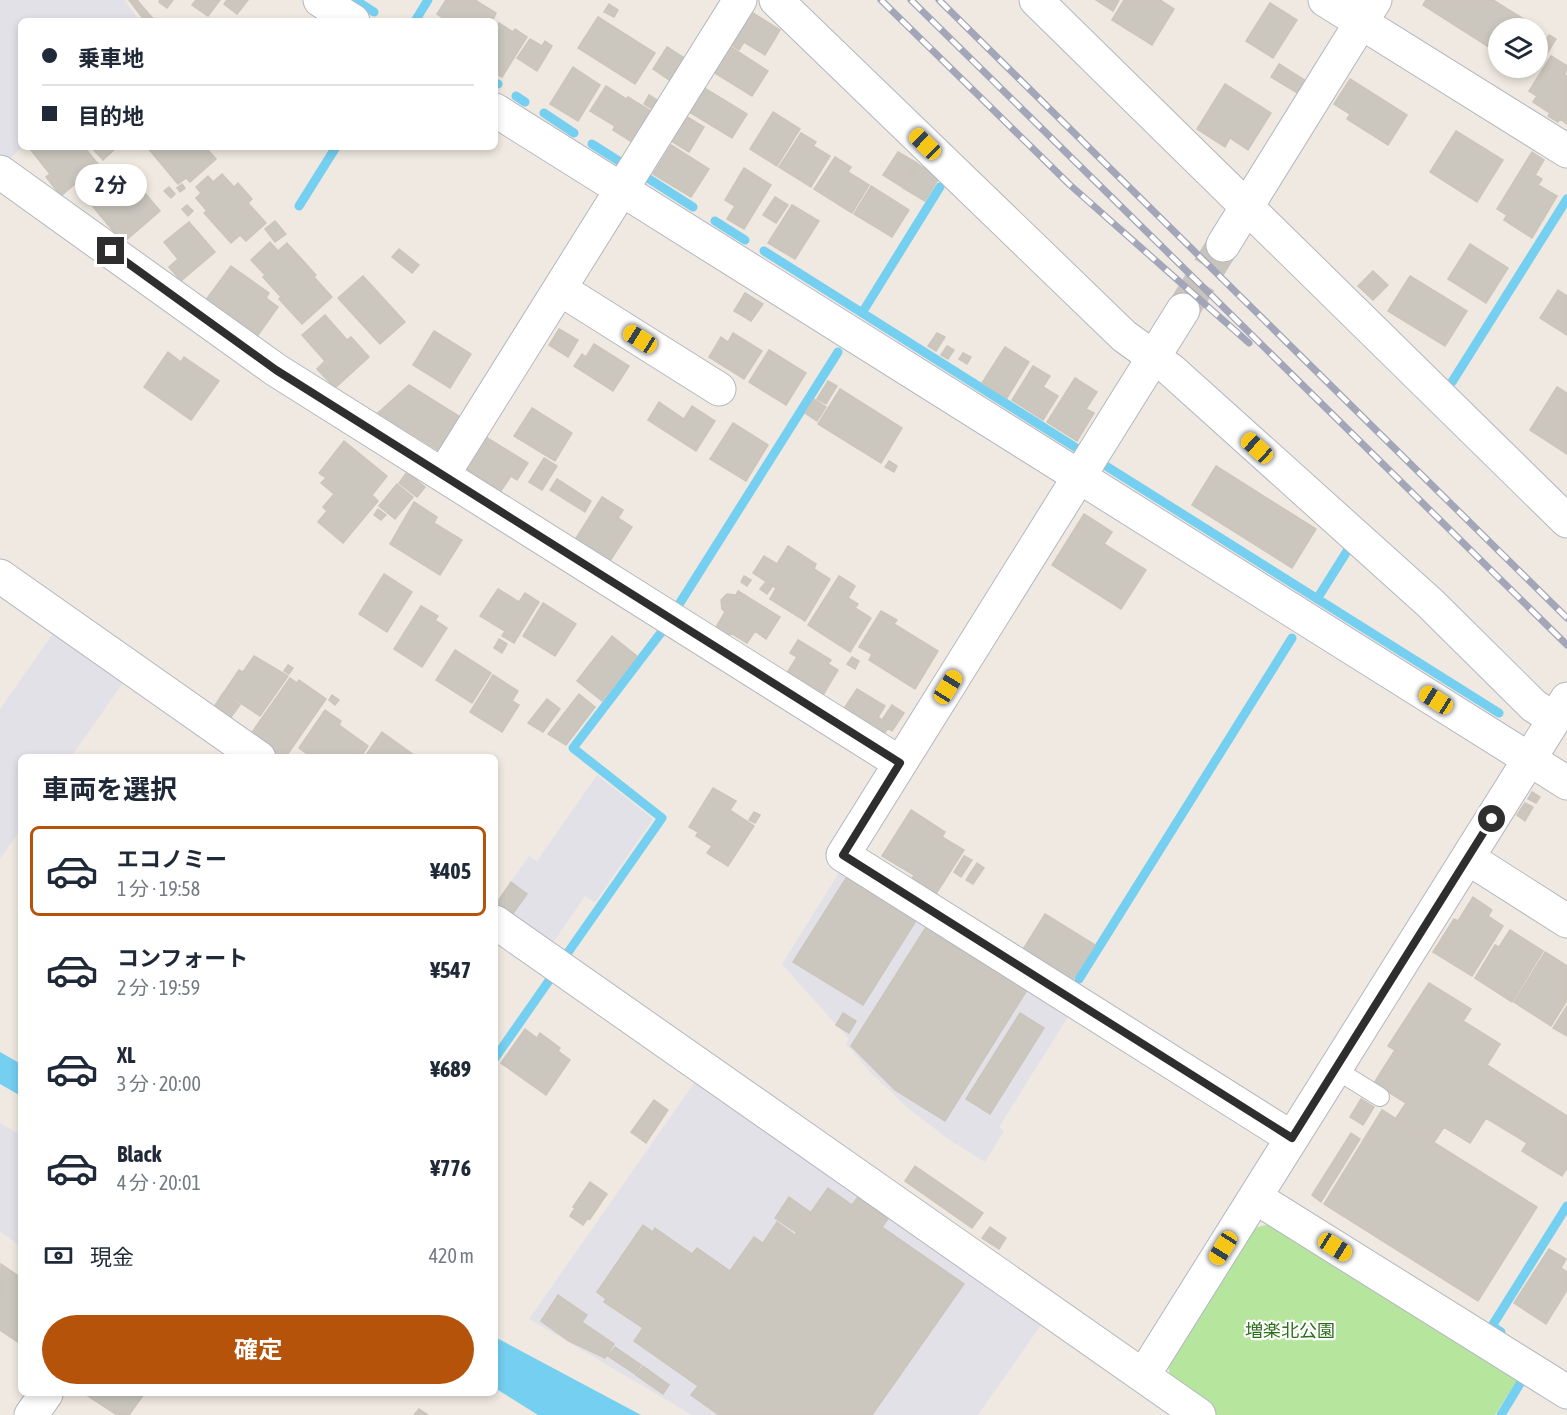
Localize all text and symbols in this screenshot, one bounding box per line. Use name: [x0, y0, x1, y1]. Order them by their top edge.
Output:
map controls: [1488, 18, 1548, 78]
button: layers: [1488, 18, 1548, 78]
text: 乗車地: [78, 45, 144, 71]
text: 目的地: [78, 103, 144, 129]
car: [906, 125, 944, 163]
callout: 2 分: [75, 164, 147, 206]
text: 2 分: [95, 173, 127, 196]
route end: [97, 237, 124, 264]
car: [620, 322, 660, 356]
car: [1238, 429, 1276, 467]
car: [931, 667, 965, 707]
car: [1416, 683, 1456, 717]
text: 車両を選択: [42, 774, 177, 805]
route start: [1478, 805, 1505, 832]
icon: car: [45, 844, 99, 898]
text: エコノミー: [117, 846, 227, 872]
text: ¥405: [430, 858, 471, 884]
text: 1 分 · 19:58: [117, 877, 200, 900]
icon: car: [45, 943, 99, 997]
text: コンフォート: [117, 945, 248, 971]
text: ¥547: [430, 957, 471, 983]
text: 2 分 · 19:59: [117, 976, 200, 999]
icon: car: [45, 1042, 99, 1096]
text: XL: [117, 1042, 135, 1068]
text: ¥689: [430, 1056, 471, 1082]
text: 3 分 · 20:00: [117, 1072, 201, 1095]
icon: car: [45, 1141, 99, 1195]
text: Black: [117, 1141, 161, 1167]
text: ¥776: [430, 1155, 471, 1181]
text: 4 分 · 20:01: [117, 1171, 201, 1194]
car: [1206, 1228, 1240, 1268]
car: [1315, 1230, 1355, 1264]
icon: cash: [42, 1239, 75, 1272]
text: 現金: [90, 1244, 134, 1270]
text: 420 m: [429, 1244, 474, 1267]
button: 確定: [42, 1315, 474, 1384]
park label: 増楽北公園: [1245, 1320, 1335, 1341]

